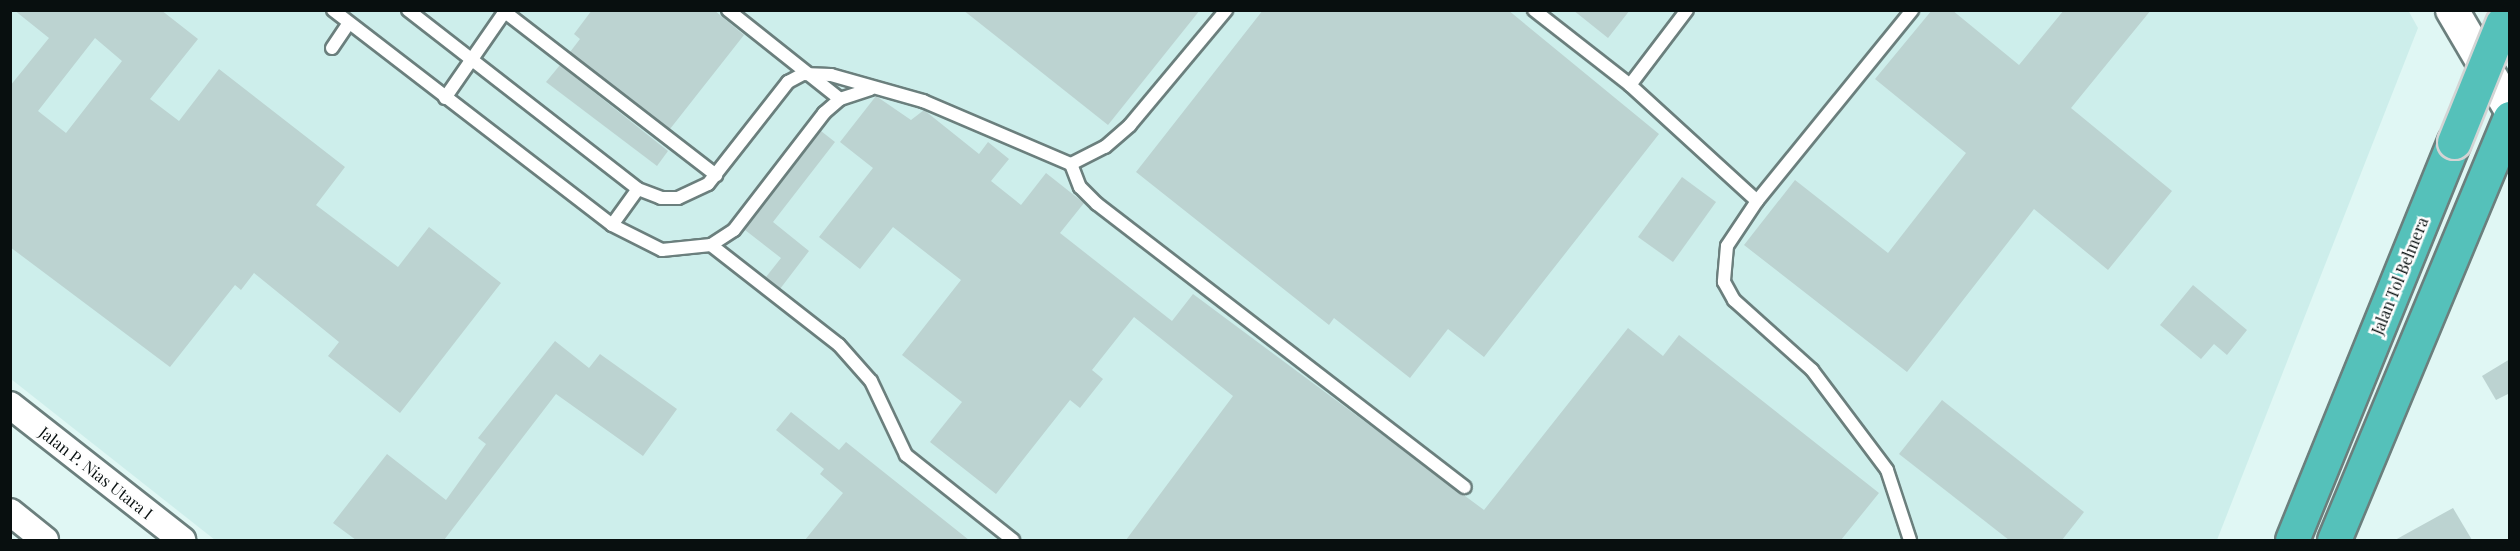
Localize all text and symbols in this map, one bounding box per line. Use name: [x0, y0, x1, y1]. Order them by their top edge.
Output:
street label: Jalan Tol Belmera: [2368, 214, 2432, 338]
street label: Jalan P. Nias Utara I: [35, 423, 157, 523]

